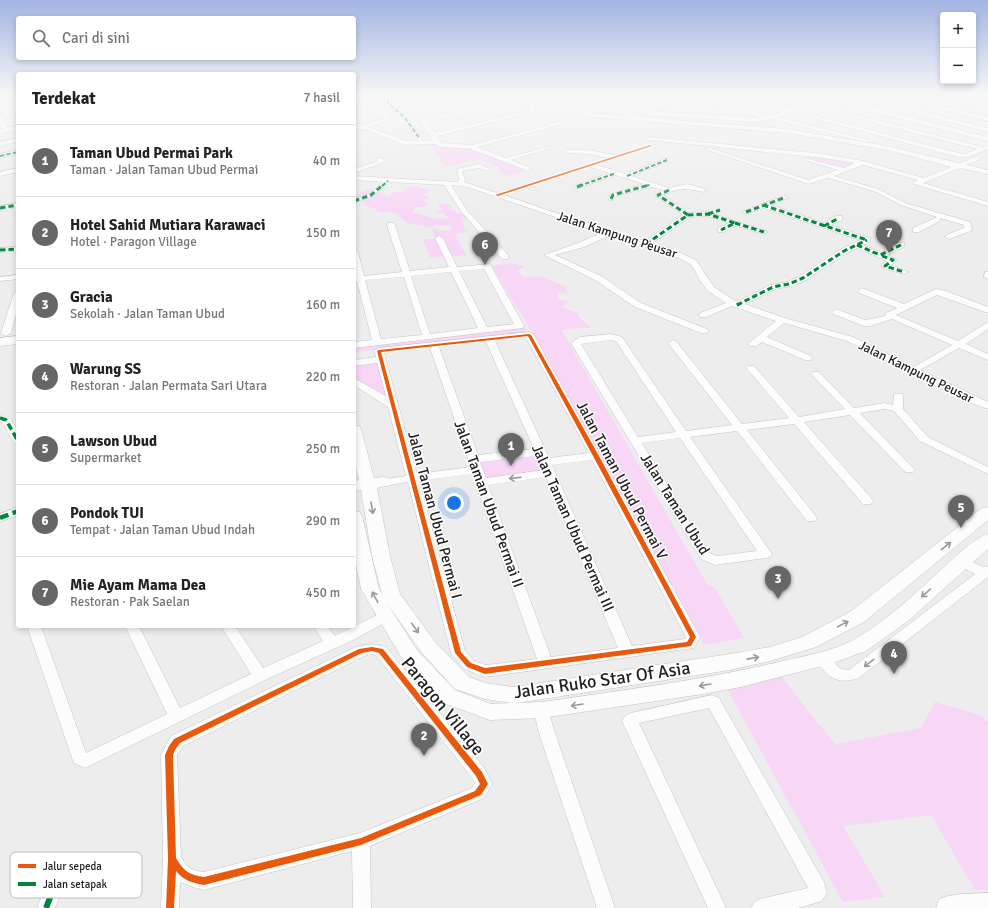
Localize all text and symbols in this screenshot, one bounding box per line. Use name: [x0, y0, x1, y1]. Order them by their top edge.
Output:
map controls: [940, 12, 976, 84]
button: +: [940, 12, 976, 48]
search box: [16, 16, 356, 60]
icon: search: [30, 27, 52, 49]
text: Cari di sini: [62, 29, 130, 47]
button: −: [940, 48, 976, 84]
text: Terdekat: [32, 88, 96, 109]
text: 7 hasil: [303, 90, 340, 106]
text: Taman Ubud Permai Park: [70, 144, 233, 162]
text: 1: [41, 153, 49, 169]
text: 40 m: [313, 153, 340, 169]
text: Taman · Jalan Taman Ubud Permai: [70, 162, 258, 178]
street label: Jalan Kampung Peusar: [555, 208, 679, 262]
text: Hotel Sahid Mutiara Karawaci: [70, 216, 265, 234]
pin: 7: [876, 220, 902, 253]
text: 2: [41, 225, 49, 241]
text: 150 m: [306, 225, 340, 241]
pin: 6: [472, 232, 498, 265]
text: Hotel · Paragon Village: [70, 234, 197, 250]
text: Gracia: [70, 288, 113, 306]
text: 3: [41, 297, 49, 313]
text: 160 m: [306, 297, 340, 313]
text: Sekolah · Jalan Taman Ubud: [70, 306, 225, 322]
street label: Jalan Kampung Peusar: [856, 337, 976, 407]
text: Warung SS: [70, 360, 141, 378]
text: 4: [41, 369, 49, 385]
text: 220 m: [306, 369, 340, 385]
text: Restoran · Jalan Permata Sari Utara: [70, 378, 267, 394]
street label: Jalan Taman Ubud Permai V: [573, 398, 672, 562]
street label: Jalan Taman Ubud Permai II: [450, 418, 528, 590]
street label: Jalan Taman Ubud Permai I: [404, 429, 466, 601]
text: Lawson Ubud: [70, 432, 157, 450]
pin: 1: [498, 433, 524, 466]
text: 5: [41, 441, 49, 457]
text: 250 m: [306, 441, 340, 457]
street label: Jalan Taman Ubud Permai III: [528, 442, 618, 614]
text: Supermarket: [70, 450, 142, 466]
street label: Jalan Taman Ubud: [637, 450, 714, 558]
one-way arrow: [509, 474, 522, 481]
your location: [444, 493, 464, 513]
pin: 5: [948, 495, 974, 528]
one-way arrow: [368, 501, 376, 514]
text: Pondok TUI: [70, 504, 144, 522]
text: 6: [41, 513, 49, 529]
text: 290 m: [306, 513, 340, 529]
text: Tempat · Jalan Taman Ubud Indah: [70, 522, 255, 538]
one-way arrow: [941, 542, 952, 550]
pin: 3: [765, 566, 791, 599]
text: Mie Ayam Mama Dea: [70, 576, 206, 594]
text: 7: [41, 585, 49, 601]
text: 450 m: [306, 585, 340, 601]
one-way arrow: [921, 588, 932, 597]
one-way arrow: [371, 591, 378, 603]
text: Restoran · Pak Saelan: [70, 594, 190, 610]
one-way arrow: [837, 620, 849, 628]
one-way arrow: [411, 623, 419, 634]
pin: 4: [881, 641, 907, 674]
street label: Paragon Village: [397, 652, 489, 760]
one-way arrow: [746, 653, 759, 661]
street label: Jalan Ruko Star Of Asia: [512, 657, 692, 703]
one-way arrow: [863, 658, 874, 667]
one-way arrow: [699, 681, 712, 689]
one-way arrow: [571, 701, 584, 709]
pin: 2: [411, 723, 437, 756]
legend: [10, 852, 142, 898]
text: Jalur sepeda: [43, 860, 102, 873]
text: Jalan setapak: [43, 878, 108, 891]

